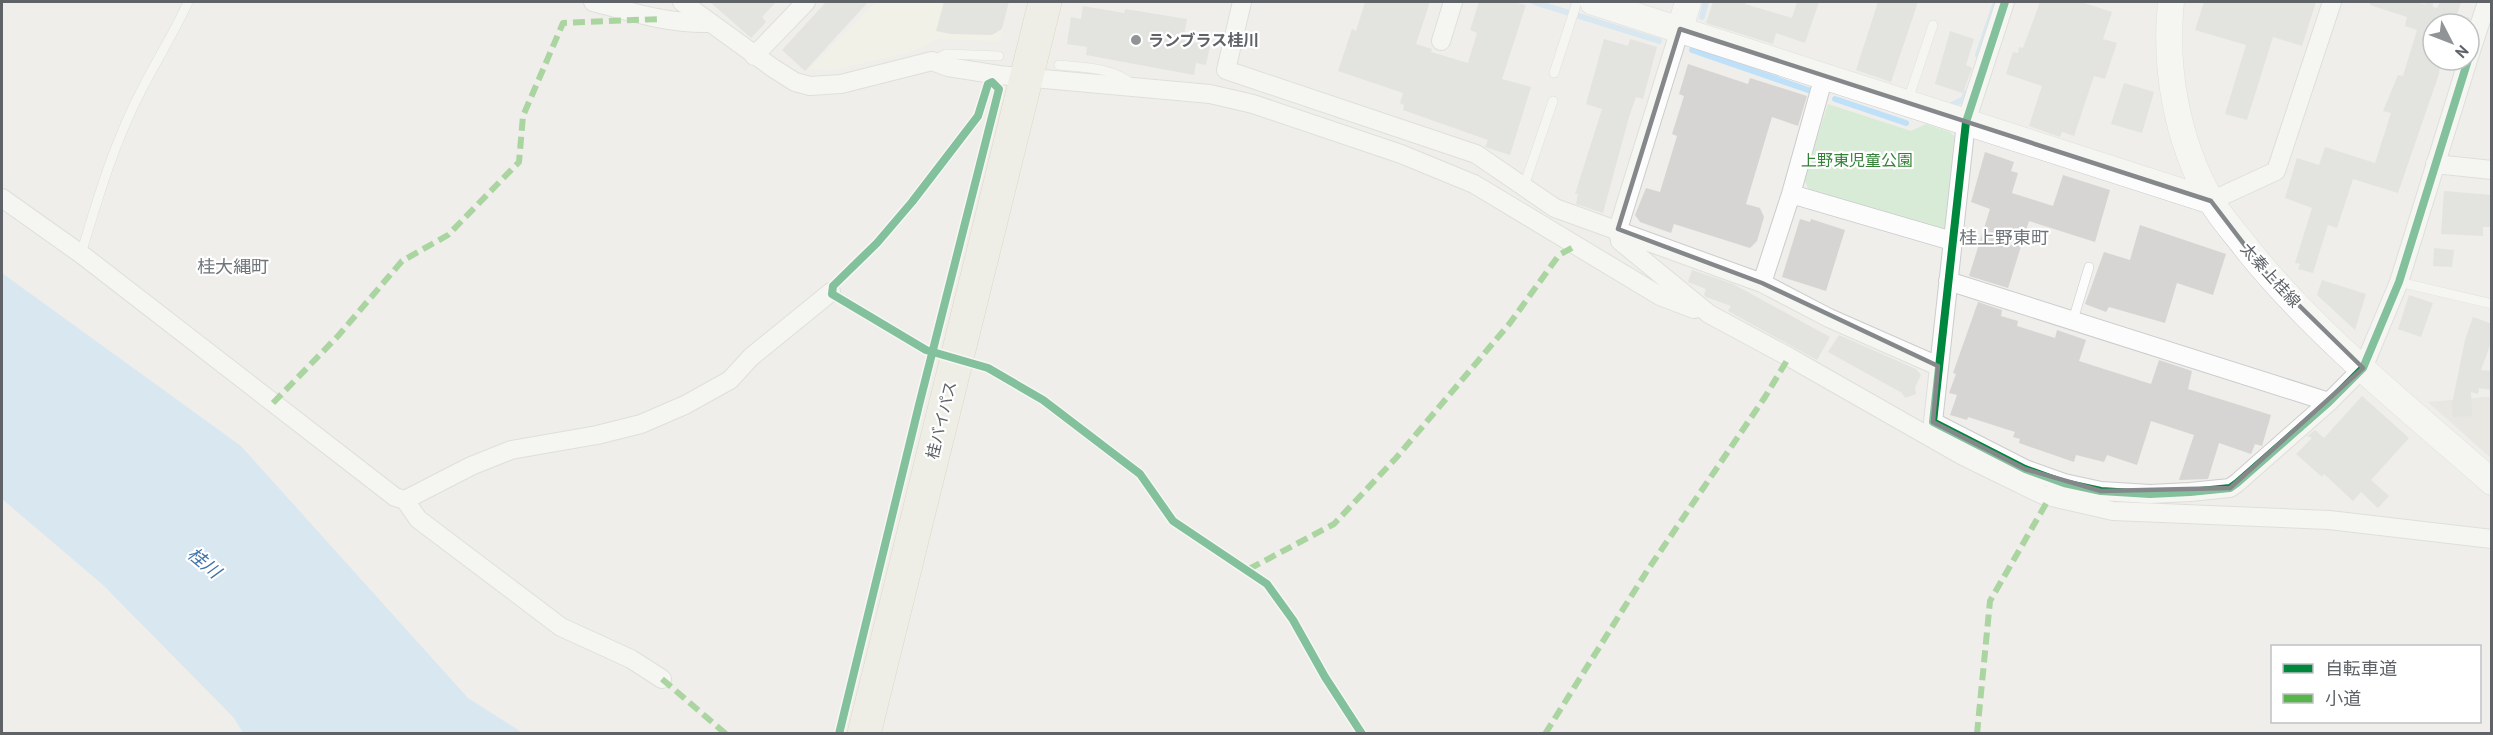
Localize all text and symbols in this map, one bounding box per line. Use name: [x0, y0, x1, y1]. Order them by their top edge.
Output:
north arrow: [2421, 12, 2481, 72]
place label: ランブラス桂川: [1148, 30, 1259, 50]
marker: ランブラス桂川: [1129, 33, 1143, 47]
text: N: [2451, 41, 2473, 63]
park label: 上野東児童公園: [1801, 150, 1913, 170]
district label: 桂上野東町: [1959, 226, 2049, 249]
street label: 太秦上桂線: [2237, 239, 2305, 311]
district label: 桂大縄町: [197, 255, 269, 278]
street label: 桂バイパス: [922, 379, 960, 461]
water label: 桂川: [183, 542, 227, 584]
legend: [2271, 645, 2481, 723]
text: 自転車道: [2325, 657, 2397, 680]
text: 小道: [2325, 687, 2361, 710]

